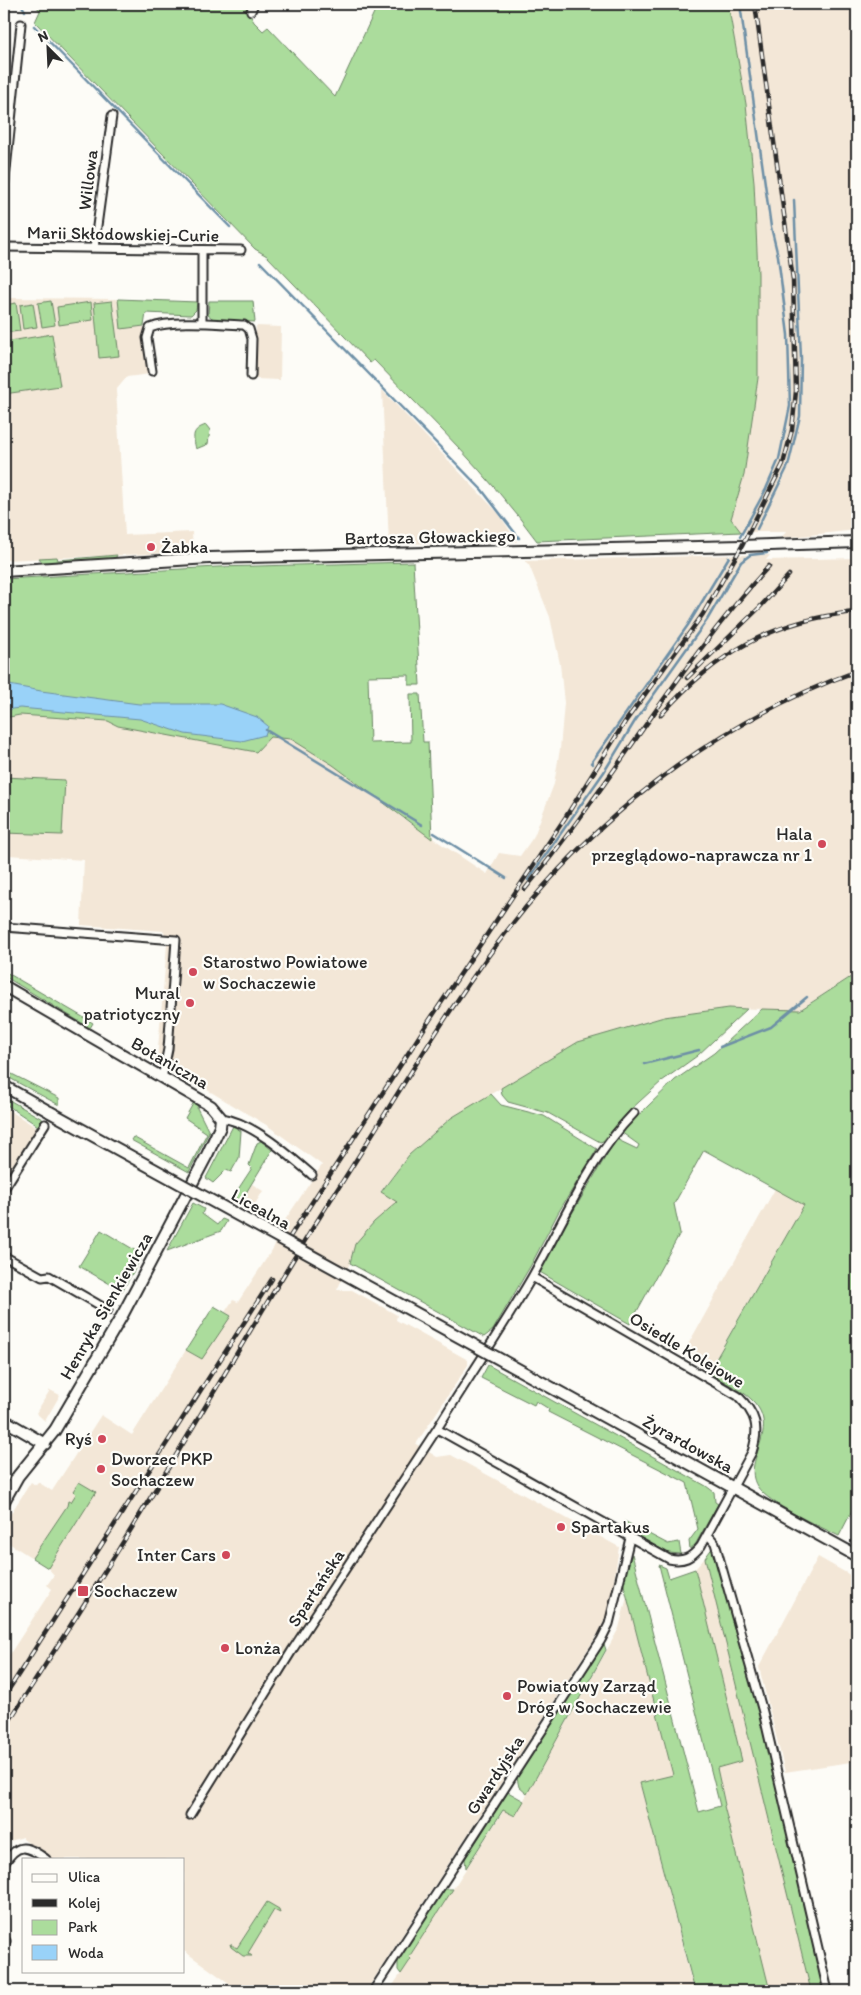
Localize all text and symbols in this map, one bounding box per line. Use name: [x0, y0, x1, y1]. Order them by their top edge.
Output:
north arrow: [22, 22, 72, 72]
text: N: [35, 27, 51, 46]
street label: Willowa: [73, 148, 103, 212]
street label: Marii Skłodowskiej-Curie: [27, 221, 219, 247]
street label: Bartosza Głowackiego: [344, 525, 516, 549]
place label: Żabka: [161, 536, 208, 558]
marker: Żabka: [145, 541, 157, 553]
place label: Hala przeglądowo-naprawcza nr 1: [591, 823, 812, 866]
marker: Hala przeglądowo-naprawcza nr 1: [816, 838, 828, 850]
place label: Starostwo Powiatowe w Sochaczewie: [203, 951, 367, 994]
marker: Starostwo Powiatowe w Sochaczewie: [187, 966, 199, 978]
place label: Mural patriotyczny: [83, 982, 180, 1025]
marker: Mural patriotyczny: [184, 997, 196, 1009]
street label: Botaniczna: [127, 1032, 213, 1094]
street label: Licealna: [227, 1184, 295, 1235]
street label: Henryka Sienkiewicza: [55, 1228, 157, 1384]
street label: Osiedle Kolejowe: [625, 1307, 749, 1393]
street label: Żyrardowska: [639, 1410, 738, 1478]
place label: Ryś: [65, 1428, 92, 1450]
marker: Ryś: [96, 1433, 108, 1445]
place label: Dworzec PKP Sochaczew: [111, 1448, 213, 1491]
marker: Dworzec PKP Sochaczew: [95, 1463, 107, 1475]
place label: Spartakus: [571, 1516, 650, 1538]
marker: Spartakus: [555, 1521, 567, 1533]
place label: Inter Cars: [137, 1544, 216, 1566]
street label: Spartańska: [283, 1545, 350, 1631]
marker: Inter Cars: [220, 1549, 232, 1561]
place label: Sochaczew: [94, 1580, 178, 1602]
marker: Sochaczew: [76, 1584, 90, 1598]
place label: Lonża: [235, 1637, 281, 1659]
marker: Lonża: [219, 1642, 231, 1654]
place label: Powiatowy Zarząd Dróg w Sochaczewie: [517, 1675, 672, 1718]
marker: Powiatowy Zarząd Dróg w Sochaczewie: [501, 1690, 513, 1702]
street label: Gwardyjska: [461, 1731, 529, 1819]
legend: [22, 1858, 185, 1972]
text: Ulica: [68, 1868, 101, 1886]
text: Kolej: [68, 1894, 100, 1912]
text: Park: [68, 1918, 98, 1936]
text: Woda: [68, 1944, 104, 1962]

